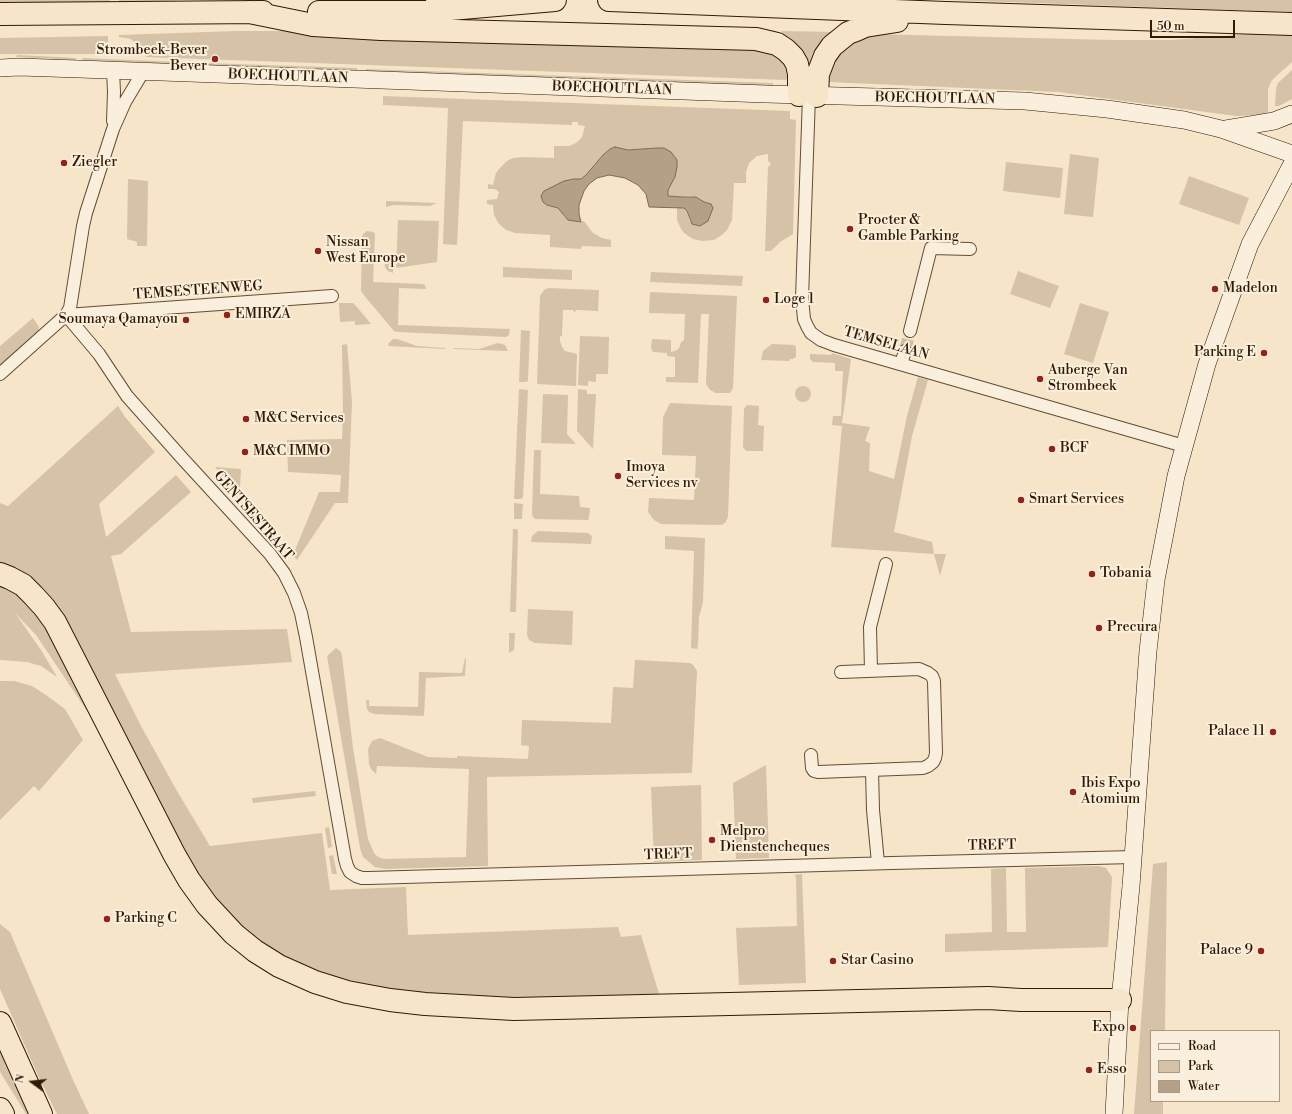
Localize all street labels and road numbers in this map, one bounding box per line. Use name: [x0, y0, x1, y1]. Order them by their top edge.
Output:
street label: BOECHOUTLAAN: [227, 67, 349, 87]
street label: BOECHOUTLAAN: [551, 79, 673, 99]
street label: BOECHOUTLAAN: [875, 90, 995, 108]
street label: TEMSESTEENWEG: [133, 278, 263, 304]
street label: TEMSELAAN: [841, 324, 931, 364]
street label: GENTSESTRAAT: [210, 468, 296, 564]
street label: TREFT: [968, 837, 1016, 855]
street label: TREFT: [643, 846, 693, 864]

